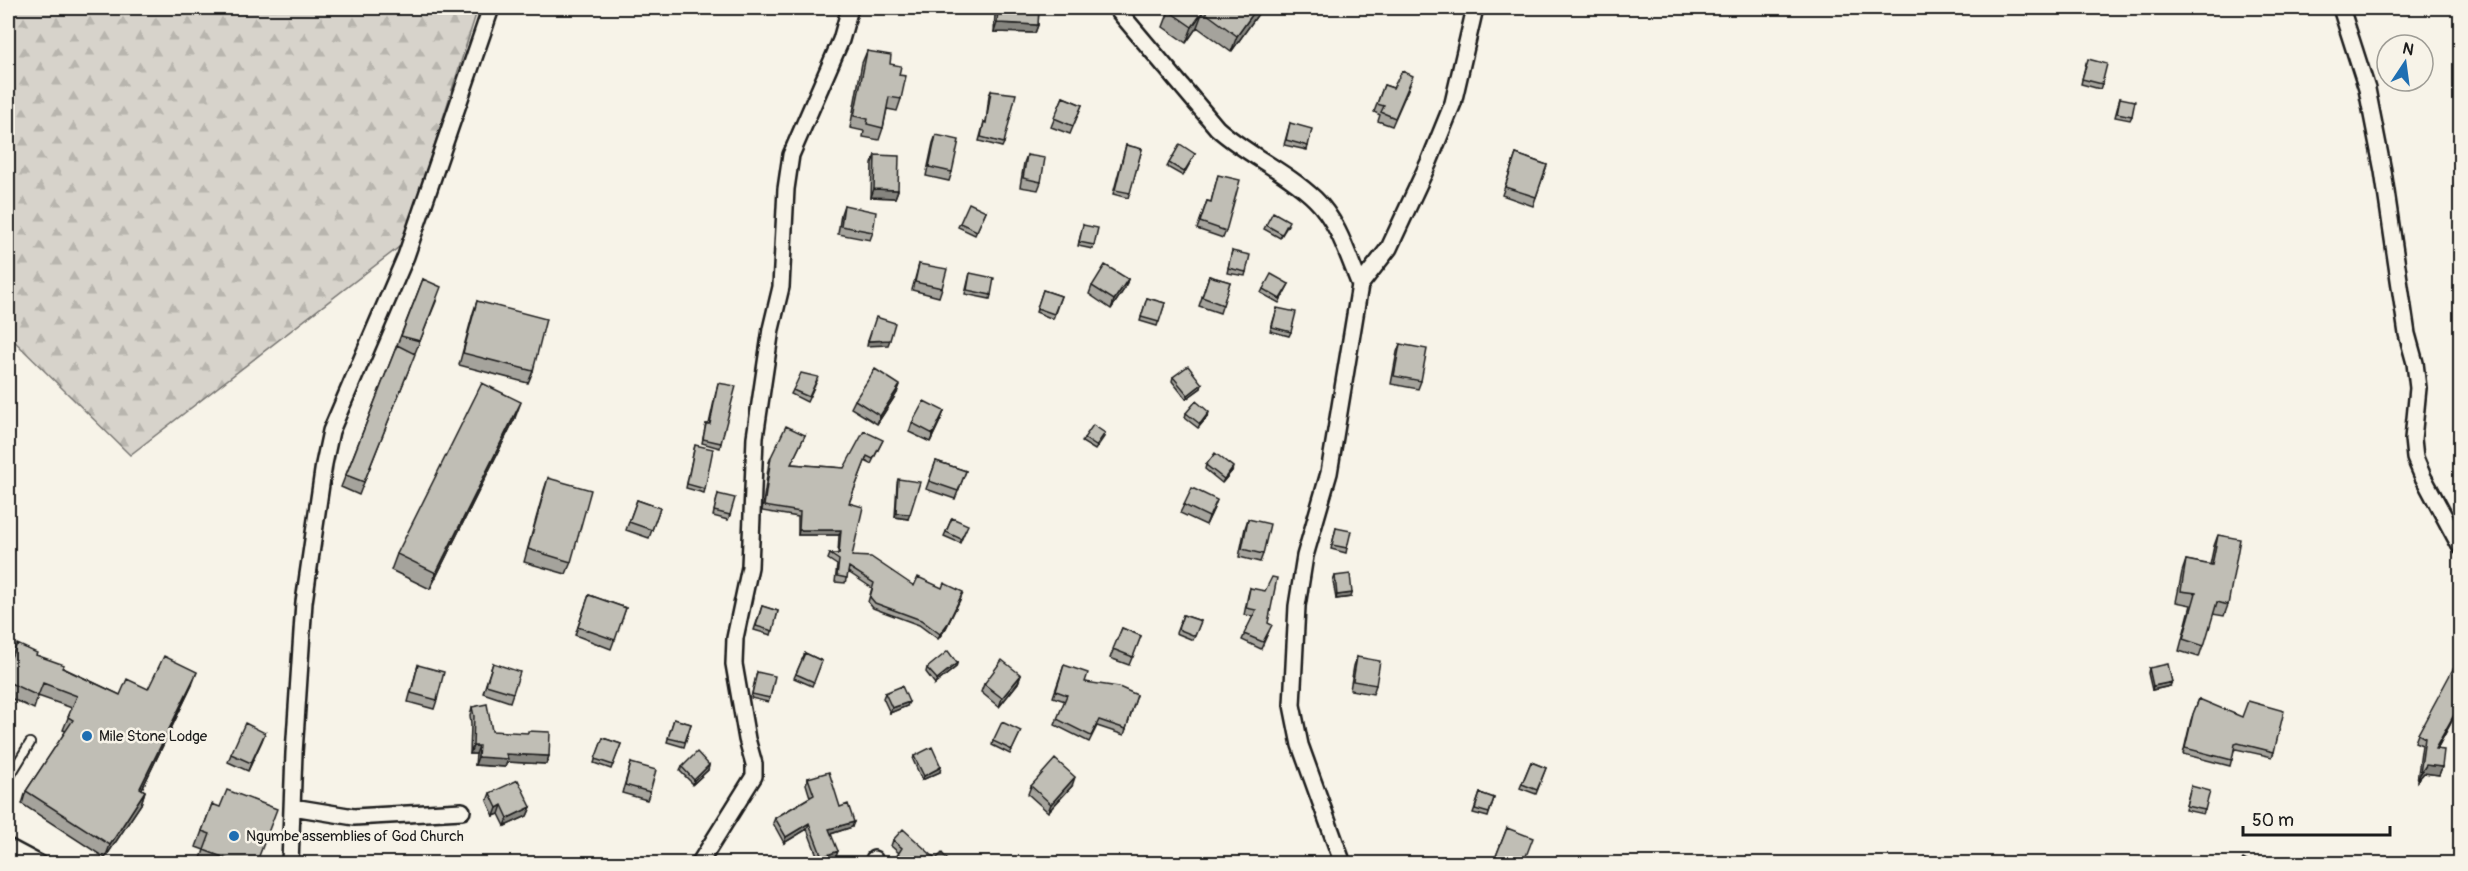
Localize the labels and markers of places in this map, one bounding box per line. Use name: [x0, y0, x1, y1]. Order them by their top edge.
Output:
place label: Mile Stone Lodge: [99, 727, 208, 746]
marker: Mile Stone Lodge: [80, 729, 94, 743]
place label: Ngumbe assemblies of God Church: [246, 827, 464, 846]
marker: Ngumbe assemblies of God Church: [227, 829, 241, 843]

